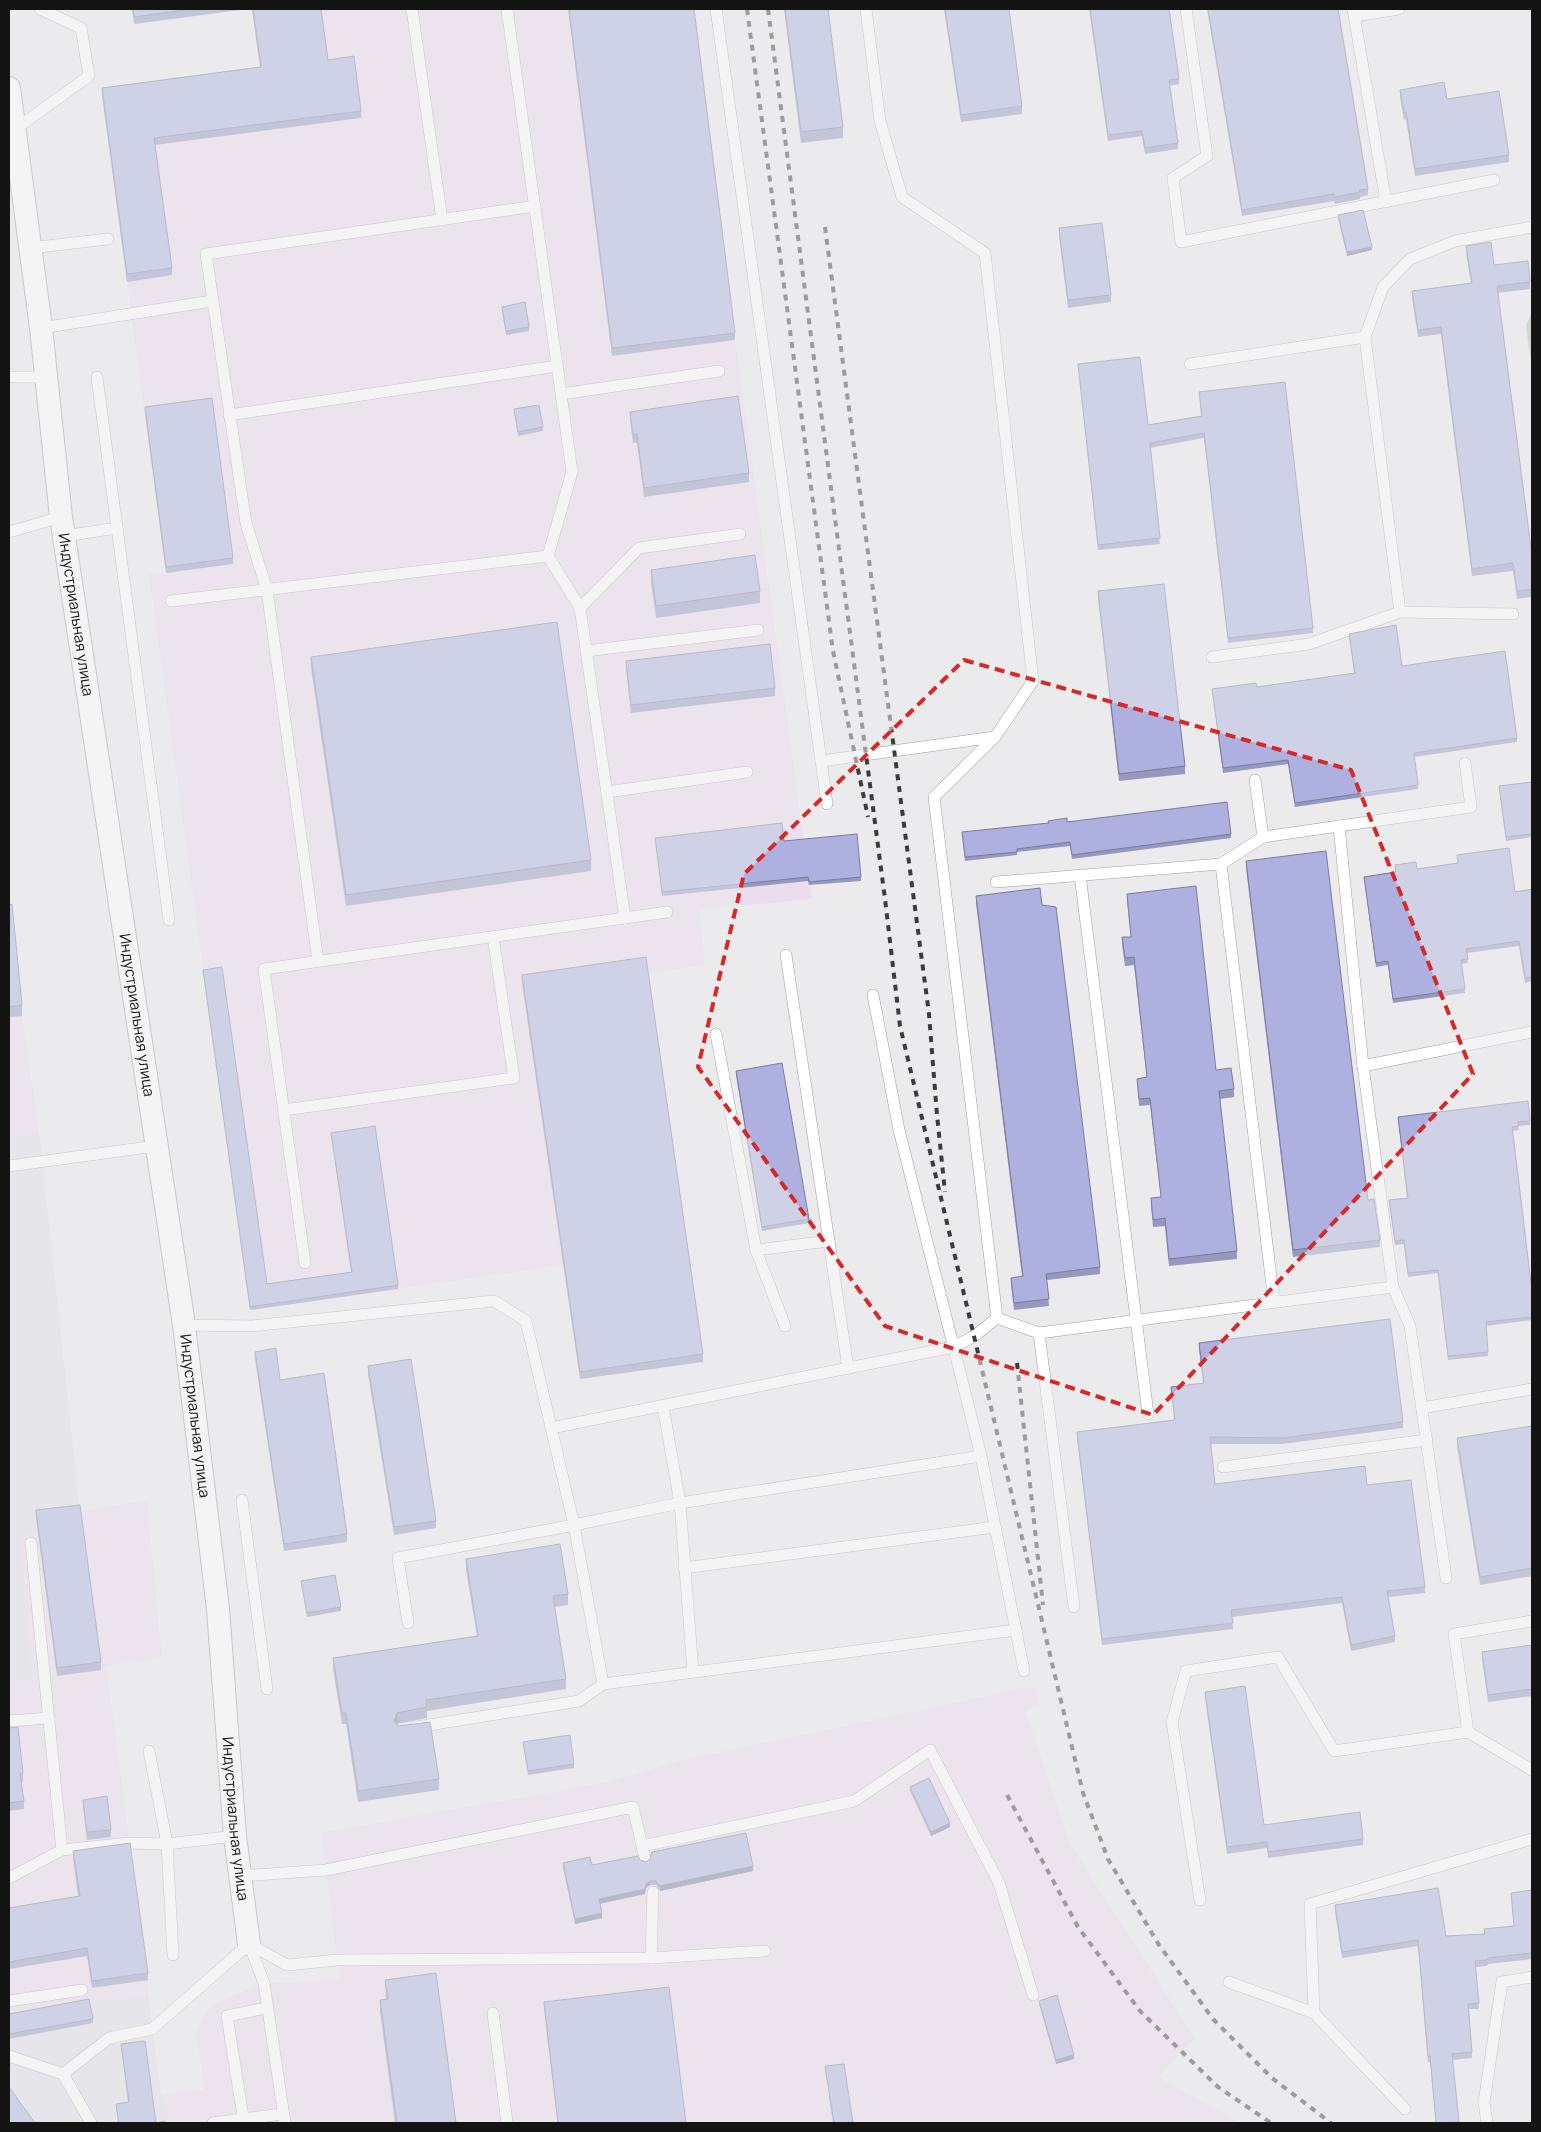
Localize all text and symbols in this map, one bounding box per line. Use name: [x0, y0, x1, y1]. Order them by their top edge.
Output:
street label: Индустриальная улица: [54, 532, 99, 698]
street label: Индустриальная улица: [115, 932, 160, 1098]
street label: Индустриальная улица: [175, 1333, 216, 1499]
street label: Индустриальная улица: [218, 1736, 254, 1902]

